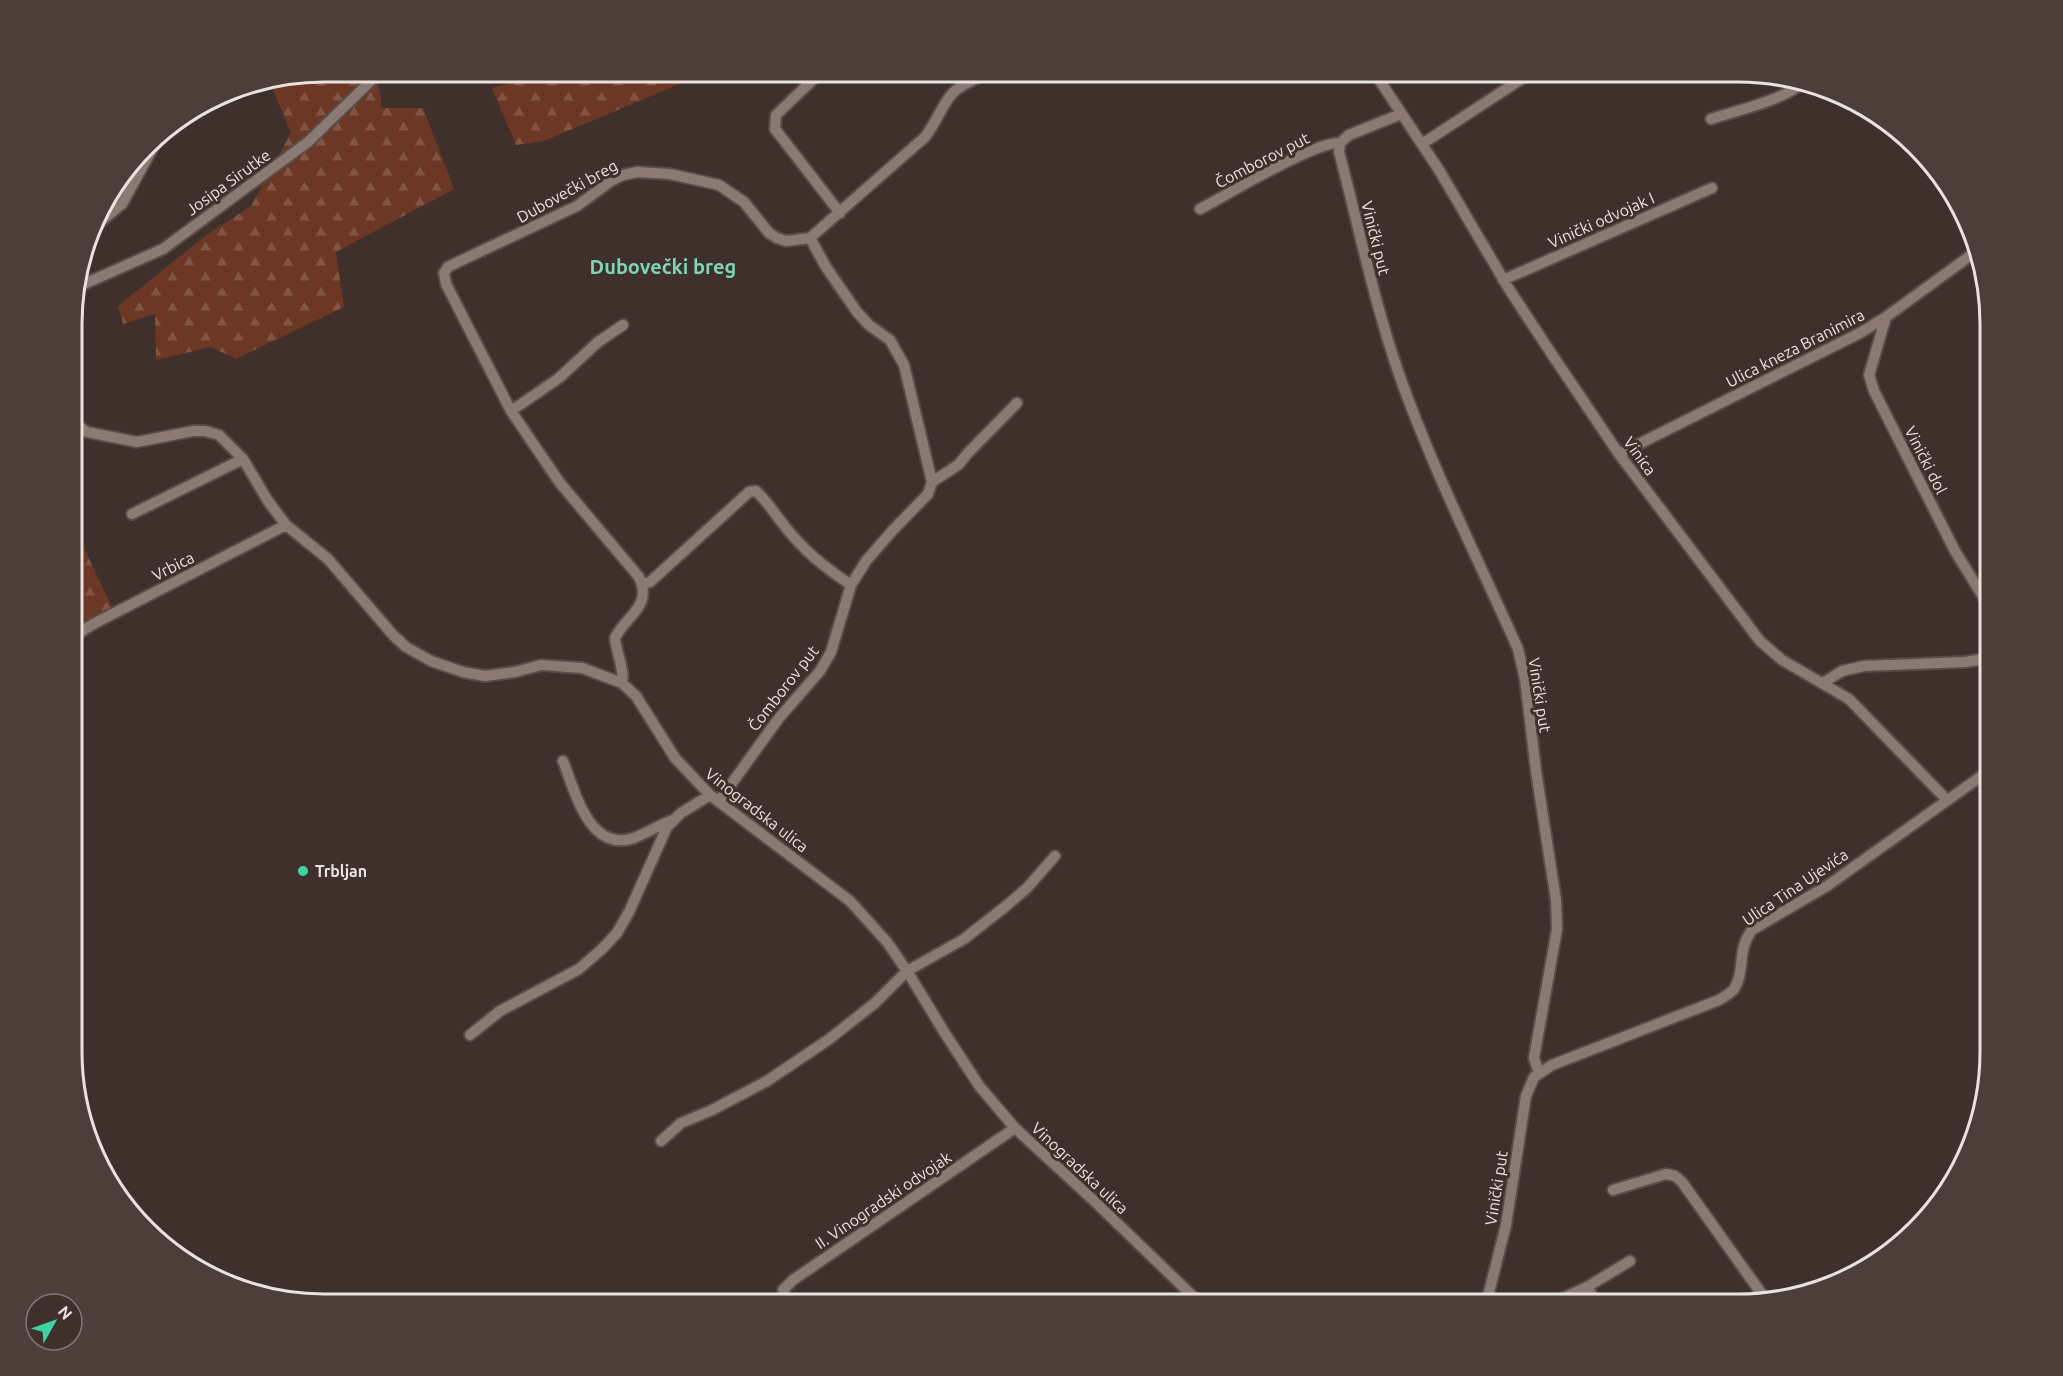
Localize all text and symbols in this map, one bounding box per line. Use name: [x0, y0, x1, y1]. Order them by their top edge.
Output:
street label: Čomborov put: [1211, 127, 1313, 191]
street label: Josipa Sirutke: [182, 145, 274, 219]
street label: Dubovečki breg: [514, 156, 620, 226]
street label: Vinički odvojak I: [1545, 188, 1657, 252]
street label: Vinički put: [1358, 199, 1394, 277]
district label: Dubovečki breg: [590, 255, 736, 278]
street label: Ulica kneza Branimira: [1723, 305, 1867, 391]
street label: Vinički dol: [1901, 423, 1951, 497]
street label: Vinica: [1620, 433, 1660, 479]
street label: Vrbica: [149, 548, 197, 584]
street label: Čomborov put: [743, 641, 822, 734]
street label: Vinički put: [1525, 656, 1555, 734]
street label: Vinogradska ulica: [702, 764, 812, 856]
street label: Ulica Tina Ujevića: [1739, 845, 1851, 929]
place label: Trbljan: [315, 862, 367, 880]
marker: Trbljan: [296, 864, 310, 878]
street label: Vinogradska ulica: [1028, 1119, 1132, 1217]
street label: II. Vinogradski odvojak: [812, 1148, 954, 1252]
street label: Vinički put: [1481, 1149, 1511, 1227]
north arrow: [24, 1292, 84, 1352]
text: N: [55, 1302, 76, 1323]

